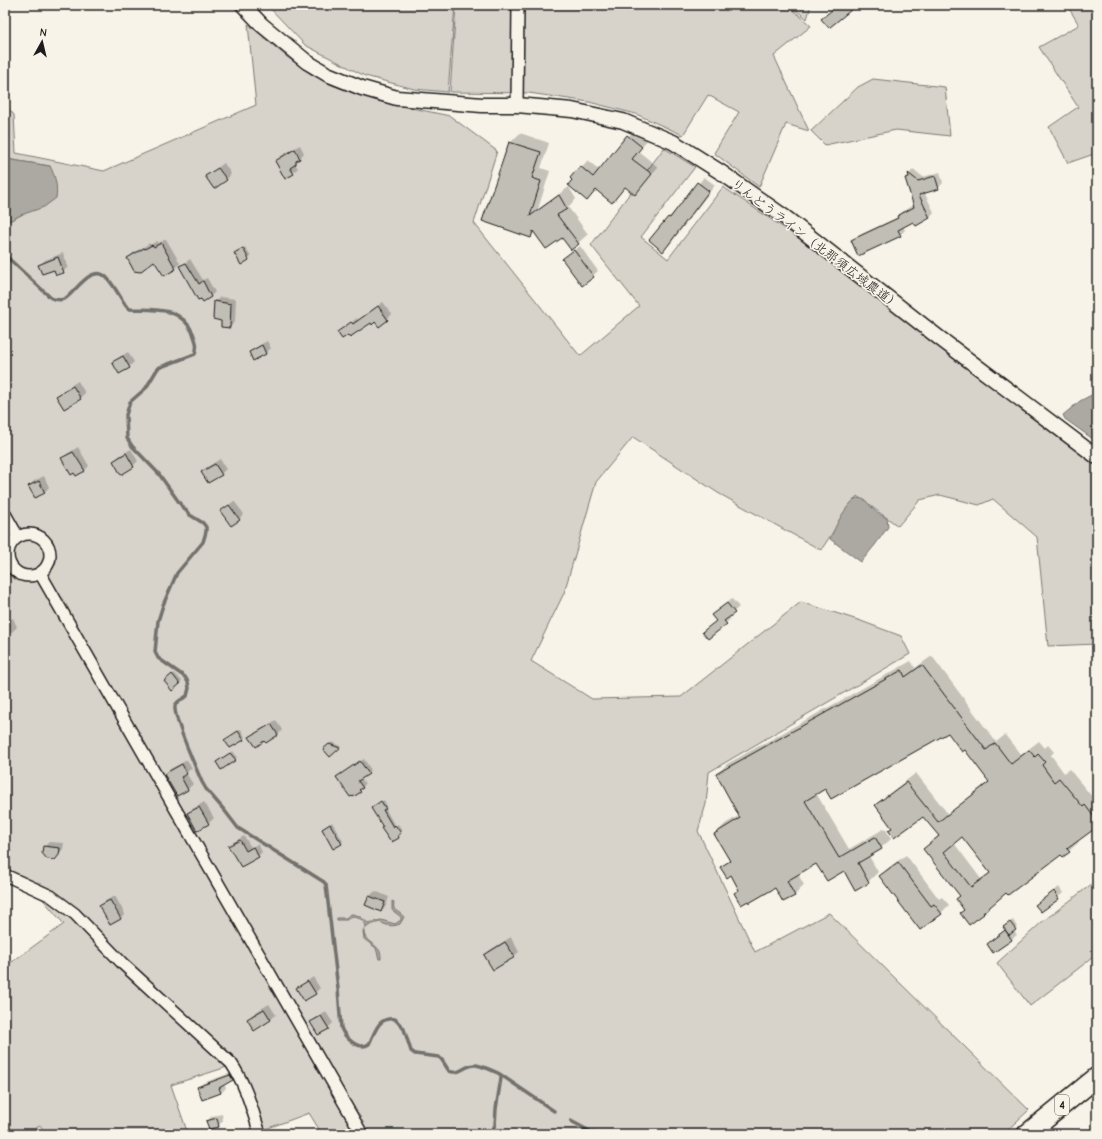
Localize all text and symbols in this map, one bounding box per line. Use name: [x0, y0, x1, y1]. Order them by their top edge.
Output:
north arrow: [22, 22, 62, 62]
text: N: [39, 26, 48, 40]
street label: りんどうライン（北那須広域農道）: [729, 175, 903, 313]
road number: 4: [1055, 1095, 1069, 1115]

